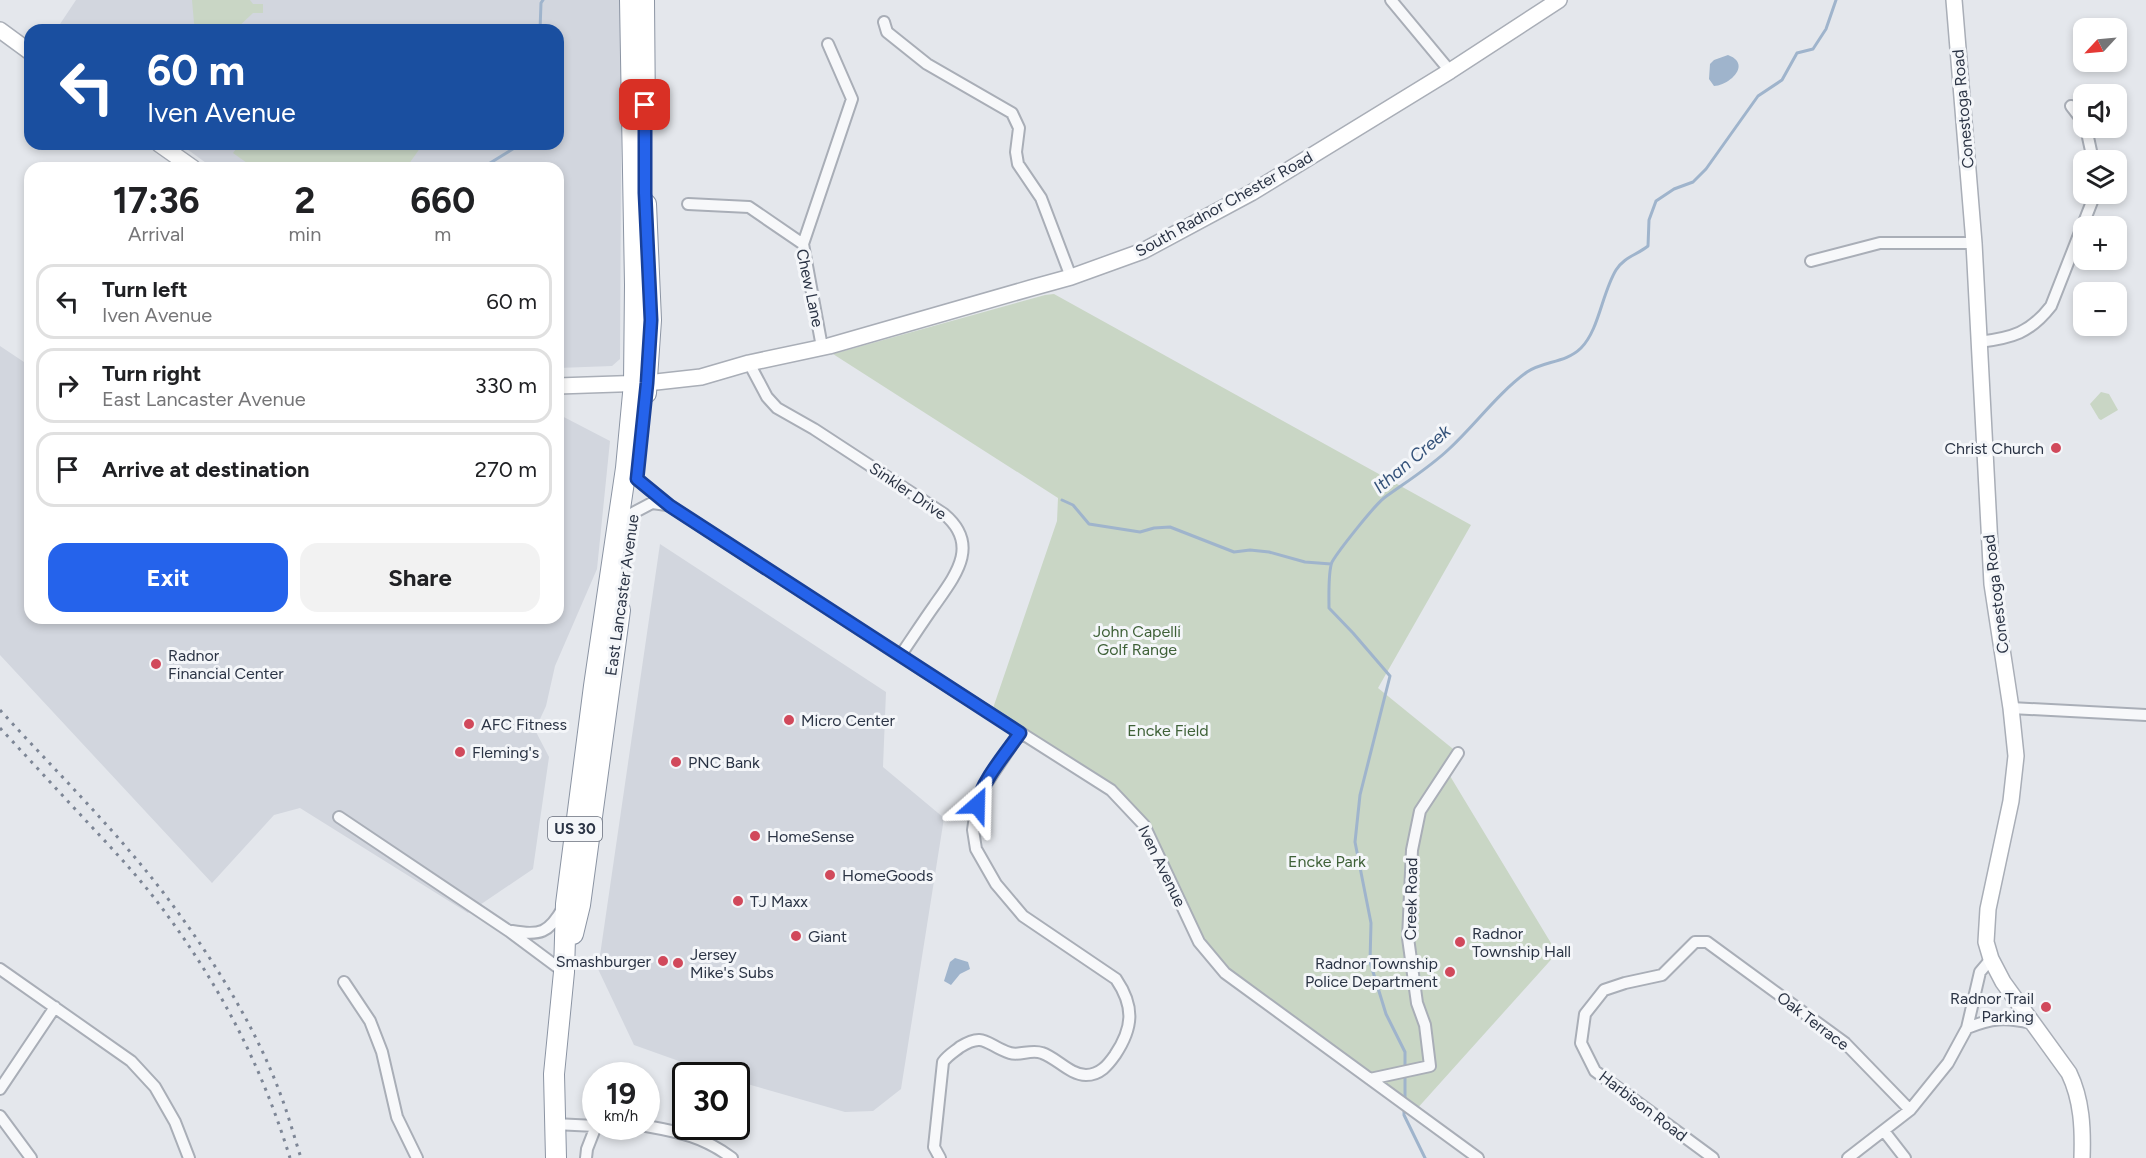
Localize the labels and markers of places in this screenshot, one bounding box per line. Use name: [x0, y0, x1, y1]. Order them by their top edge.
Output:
pin: [619, 79, 670, 130]
place label: Christ Church: [1945, 439, 2044, 458]
marker: Christ Church: [2049, 441, 2063, 455]
place label: Radnor Financial Center: [168, 646, 284, 683]
marker: Radnor Financial Center: [149, 657, 163, 671]
place label: Micro Center: [801, 711, 895, 730]
marker: Micro Center: [782, 713, 796, 727]
place label: AFC Fitness: [481, 715, 567, 734]
marker: AFC Fitness: [462, 717, 476, 731]
place label: Fleming's: [472, 743, 539, 762]
marker: Fleming's: [453, 745, 467, 759]
place label: PNC Bank: [688, 753, 760, 772]
marker: PNC Bank: [669, 755, 683, 769]
place label: HomeSense: [767, 827, 855, 846]
marker: HomeSense: [748, 829, 762, 843]
place label: HomeGoods: [842, 866, 933, 885]
marker: HomeGoods: [823, 868, 837, 882]
place label: TJ Maxx: [750, 892, 808, 911]
marker: TJ Maxx: [731, 894, 745, 908]
place label: Radnor Township Hall: [1472, 924, 1571, 961]
place label: Giant: [808, 927, 847, 946]
marker: Giant: [789, 929, 803, 943]
marker: Radnor Township Hall: [1453, 935, 1467, 949]
place label: Jersey Mike's Subs: [690, 945, 774, 982]
place label: Smashburger: [556, 952, 652, 971]
marker: Smashburger: [656, 954, 670, 968]
place label: Radnor Township Police Department: [1305, 954, 1438, 991]
marker: Jersey Mike's Subs: [671, 956, 685, 970]
marker: Radnor Township Police Department: [1443, 965, 1457, 979]
place label: Radnor Trail Parking: [1950, 989, 2034, 1026]
marker: Radnor Trail Parking: [2039, 1000, 2053, 1014]

